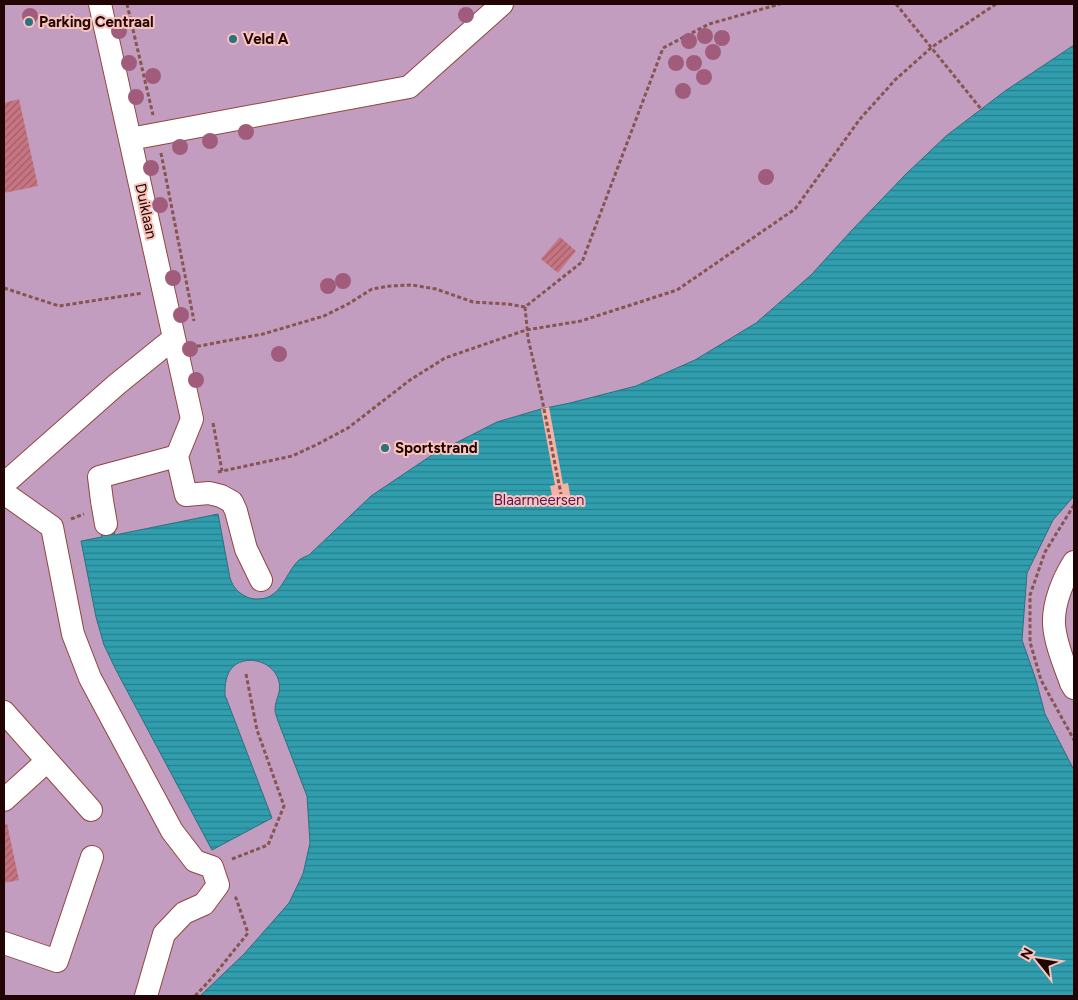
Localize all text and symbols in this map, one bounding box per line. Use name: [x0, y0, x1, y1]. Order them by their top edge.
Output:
place label: Parking Centraal: [39, 13, 154, 31]
marker: Parking Centraal: [23, 16, 35, 28]
place label: Veld A: [243, 30, 289, 48]
marker: Veld A: [227, 33, 239, 45]
street label: Duiklaan: [131, 182, 161, 240]
place label: Sportstrand: [395, 439, 478, 457]
marker: Sportstrand: [379, 442, 391, 454]
park label: Blaarmeersen: [494, 491, 584, 509]
north arrow: [1013, 935, 1063, 985]
text: N: [1017, 945, 1037, 963]

